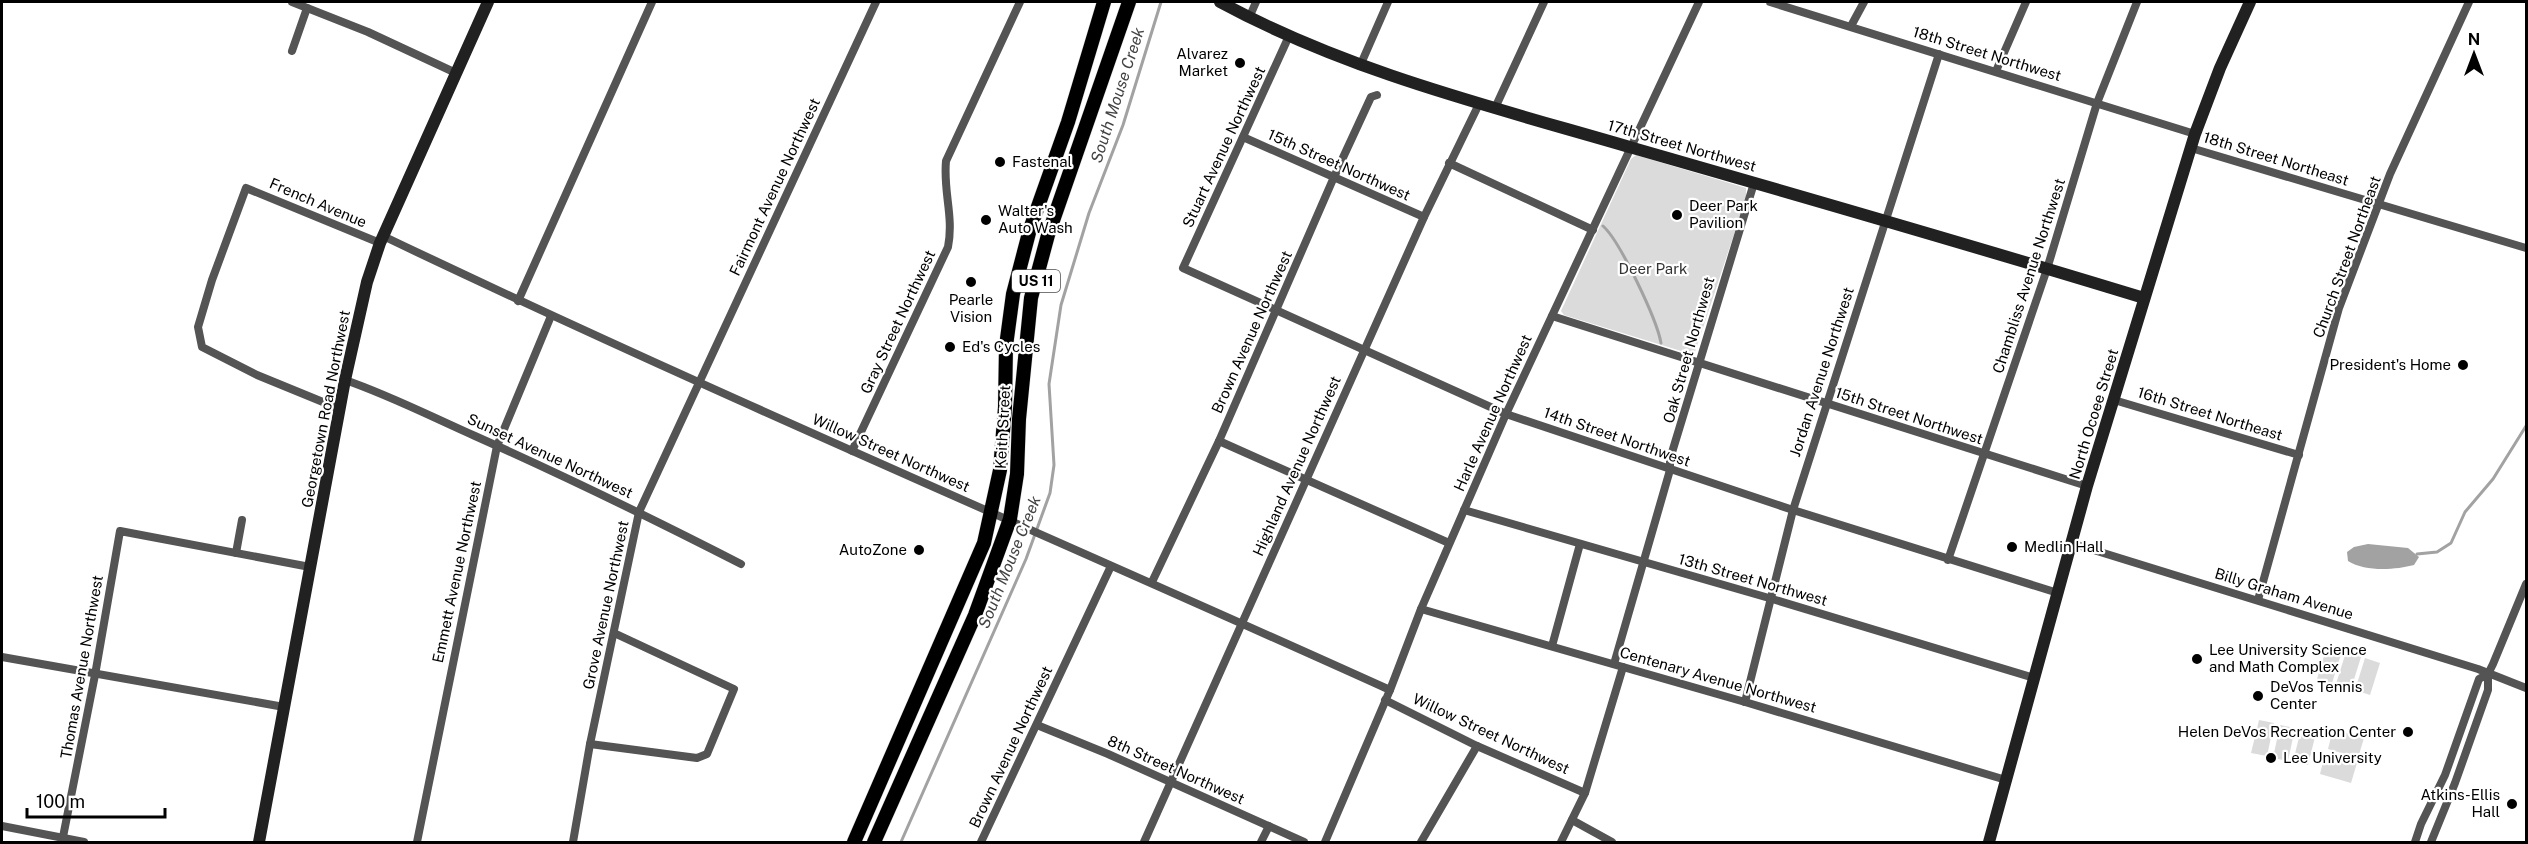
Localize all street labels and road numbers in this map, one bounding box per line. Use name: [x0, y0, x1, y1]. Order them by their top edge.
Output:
street label: 18th Street Northwest: [1911, 23, 2064, 84]
street label: Stuart Avenue Northwest: [1179, 64, 1268, 230]
street label: Fairmont Avenue Northwest: [726, 95, 823, 278]
street label: 17th Street Northwest: [1606, 116, 1758, 175]
street label: 15th Street Northwest: [1265, 125, 1413, 204]
street label: 18th Street Northeast: [2201, 128, 2351, 189]
street label: Church Street Northeast: [2309, 173, 2384, 340]
street label: French Avenue: [267, 174, 369, 231]
street label: Chambliss Avenue Northwest: [1989, 176, 2068, 375]
street label: Gray Street Northwest: [857, 247, 938, 396]
street label: Brown Avenue Northwest: [1208, 248, 1295, 416]
road number: US 11: [1012, 270, 1060, 292]
street label: Oak Street Northwest: [1659, 275, 1718, 425]
street label: Jordan Avenue Northwest: [1786, 285, 1857, 459]
street label: Georgetown Road Northwest: [298, 309, 353, 509]
street label: Harle Avenue Northwest: [1450, 332, 1535, 494]
street label: North Ocoee Street: [2066, 347, 2121, 481]
street label: Highland Avenue Northwest: [1249, 373, 1344, 558]
street label: 16th Street Northeast: [2136, 383, 2285, 444]
street label: Keith Street: [992, 384, 1013, 469]
street label: 15th Street Northwest: [1833, 384, 1985, 447]
street label: 14th Street Northwest: [1542, 403, 1693, 470]
street label: Sunset Avenue Northwest: [465, 410, 636, 501]
street label: Willow Street Northwest: [810, 410, 973, 495]
street label: Emmett Avenue Northwest: [429, 479, 484, 664]
street label: Grove Avenue Northwest: [579, 519, 632, 691]
street label: 13th Street Northwest: [1677, 550, 1830, 609]
street label: Billy Graham Avenue: [2213, 564, 2355, 623]
street label: Thomas Avenue Northwest: [57, 574, 106, 760]
street label: Centenary Avenue Northwest: [1618, 643, 1819, 716]
street label: Brown Avenue Northwest: [966, 663, 1056, 830]
street label: Willow Street Northwest: [1410, 690, 1572, 777]
street label: 8th Street Northwest: [1105, 732, 1247, 807]

